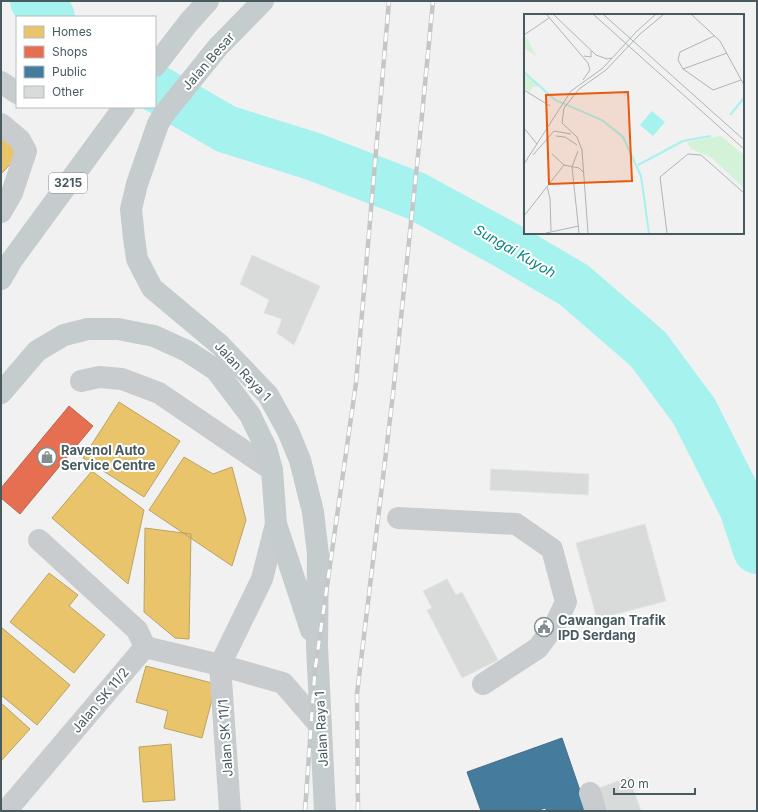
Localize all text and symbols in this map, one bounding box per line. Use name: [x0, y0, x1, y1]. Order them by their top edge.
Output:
inset map: [524, 14, 744, 234]
legend: [16, 16, 156, 108]
text: Homes: [52, 24, 92, 39]
street label: Jalan Besar: [178, 29, 238, 93]
text: Shops: [52, 44, 88, 59]
text: Public: [52, 64, 87, 79]
text: Other: [52, 84, 84, 99]
road number: 3215: [49, 173, 87, 193]
water label: Sungai Kuyoh: [471, 220, 559, 281]
street label: Jalan Raya 1: [211, 338, 275, 404]
place label: Ravenol Auto Service Centre: [61, 442, 156, 473]
shop icon: Ravenol Auto Service Centre: [36, 446, 58, 468]
place label: Cawangan Trafik IPD Serdang: [558, 612, 666, 643]
public building icon: Cawangan Trafik IPD Serdang: [533, 616, 555, 638]
street label: Jalan SK 11/2: [68, 664, 132, 736]
street label: Jalan Raya 1: [311, 691, 331, 767]
street label: Jalan SK 11/1: [214, 699, 236, 777]
scale bar: [614, 770, 695, 796]
text: 20 m: [620, 776, 649, 791]

